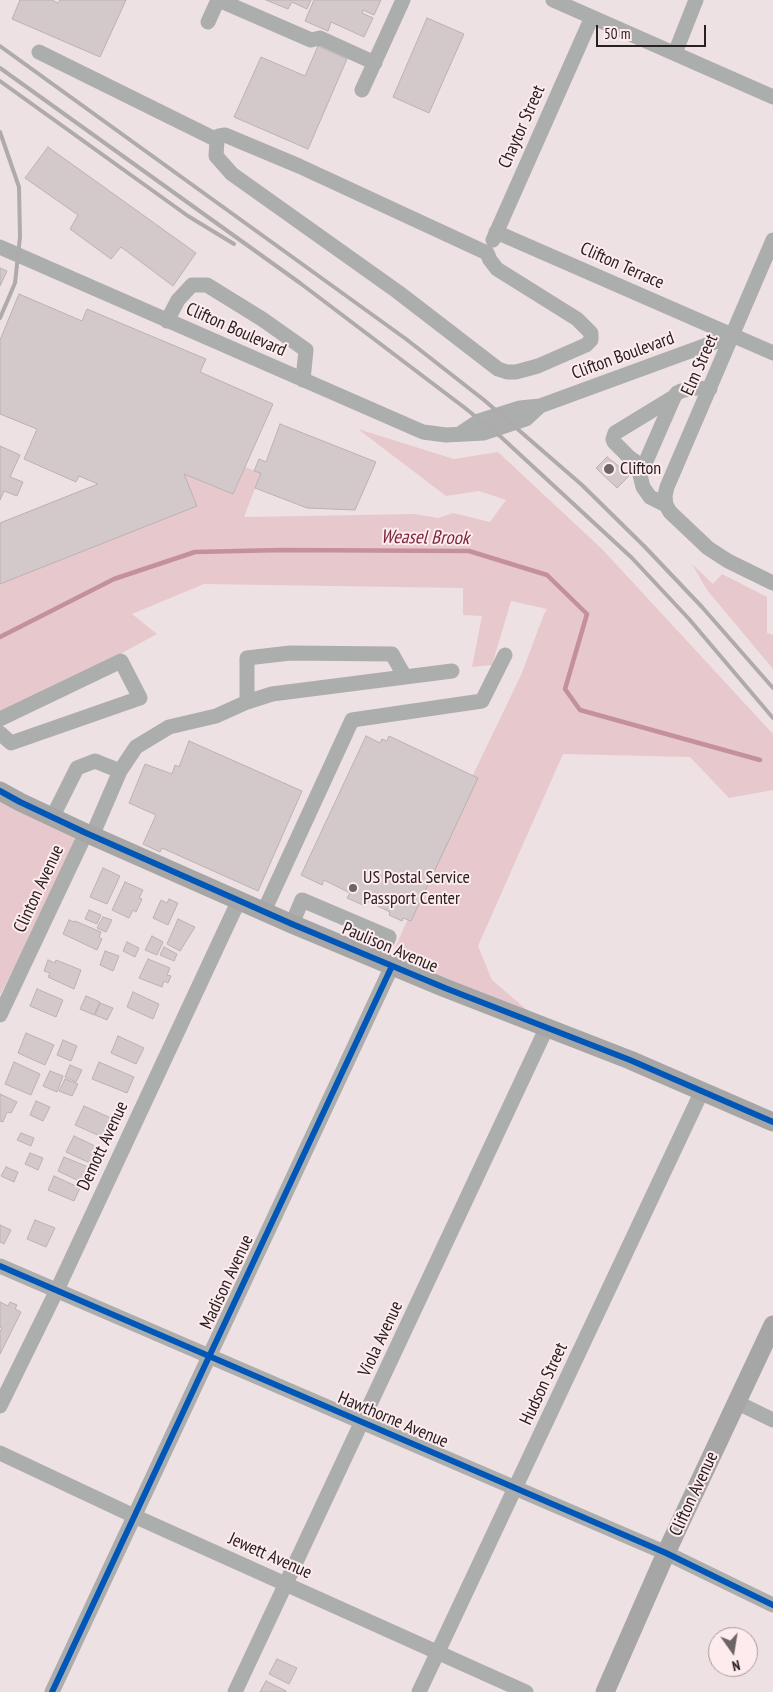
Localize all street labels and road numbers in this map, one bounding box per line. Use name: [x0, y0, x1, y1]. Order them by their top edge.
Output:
street label: Chaytor Street: [494, 82, 550, 172]
street label: Clifton Terrace: [577, 238, 667, 294]
street label: Clifton Boulevard: [183, 298, 289, 362]
street label: Clifton Boulevard: [569, 327, 677, 385]
street label: Elm Street: [677, 331, 723, 399]
street label: Clinton Avenue: [9, 842, 69, 936]
street label: Paulison Avenue: [339, 918, 441, 978]
street label: Demott Avenue: [73, 1098, 133, 1194]
street label: Madison Avenue: [196, 1231, 258, 1333]
street label: Viola Avenue: [354, 1298, 408, 1380]
street label: Hudson Street: [516, 1340, 572, 1428]
street label: Hawthorne Avenue: [335, 1387, 451, 1453]
street label: Clifton Avenue: [665, 1448, 723, 1540]
street label: Jewett Avenue: [225, 1528, 315, 1584]

